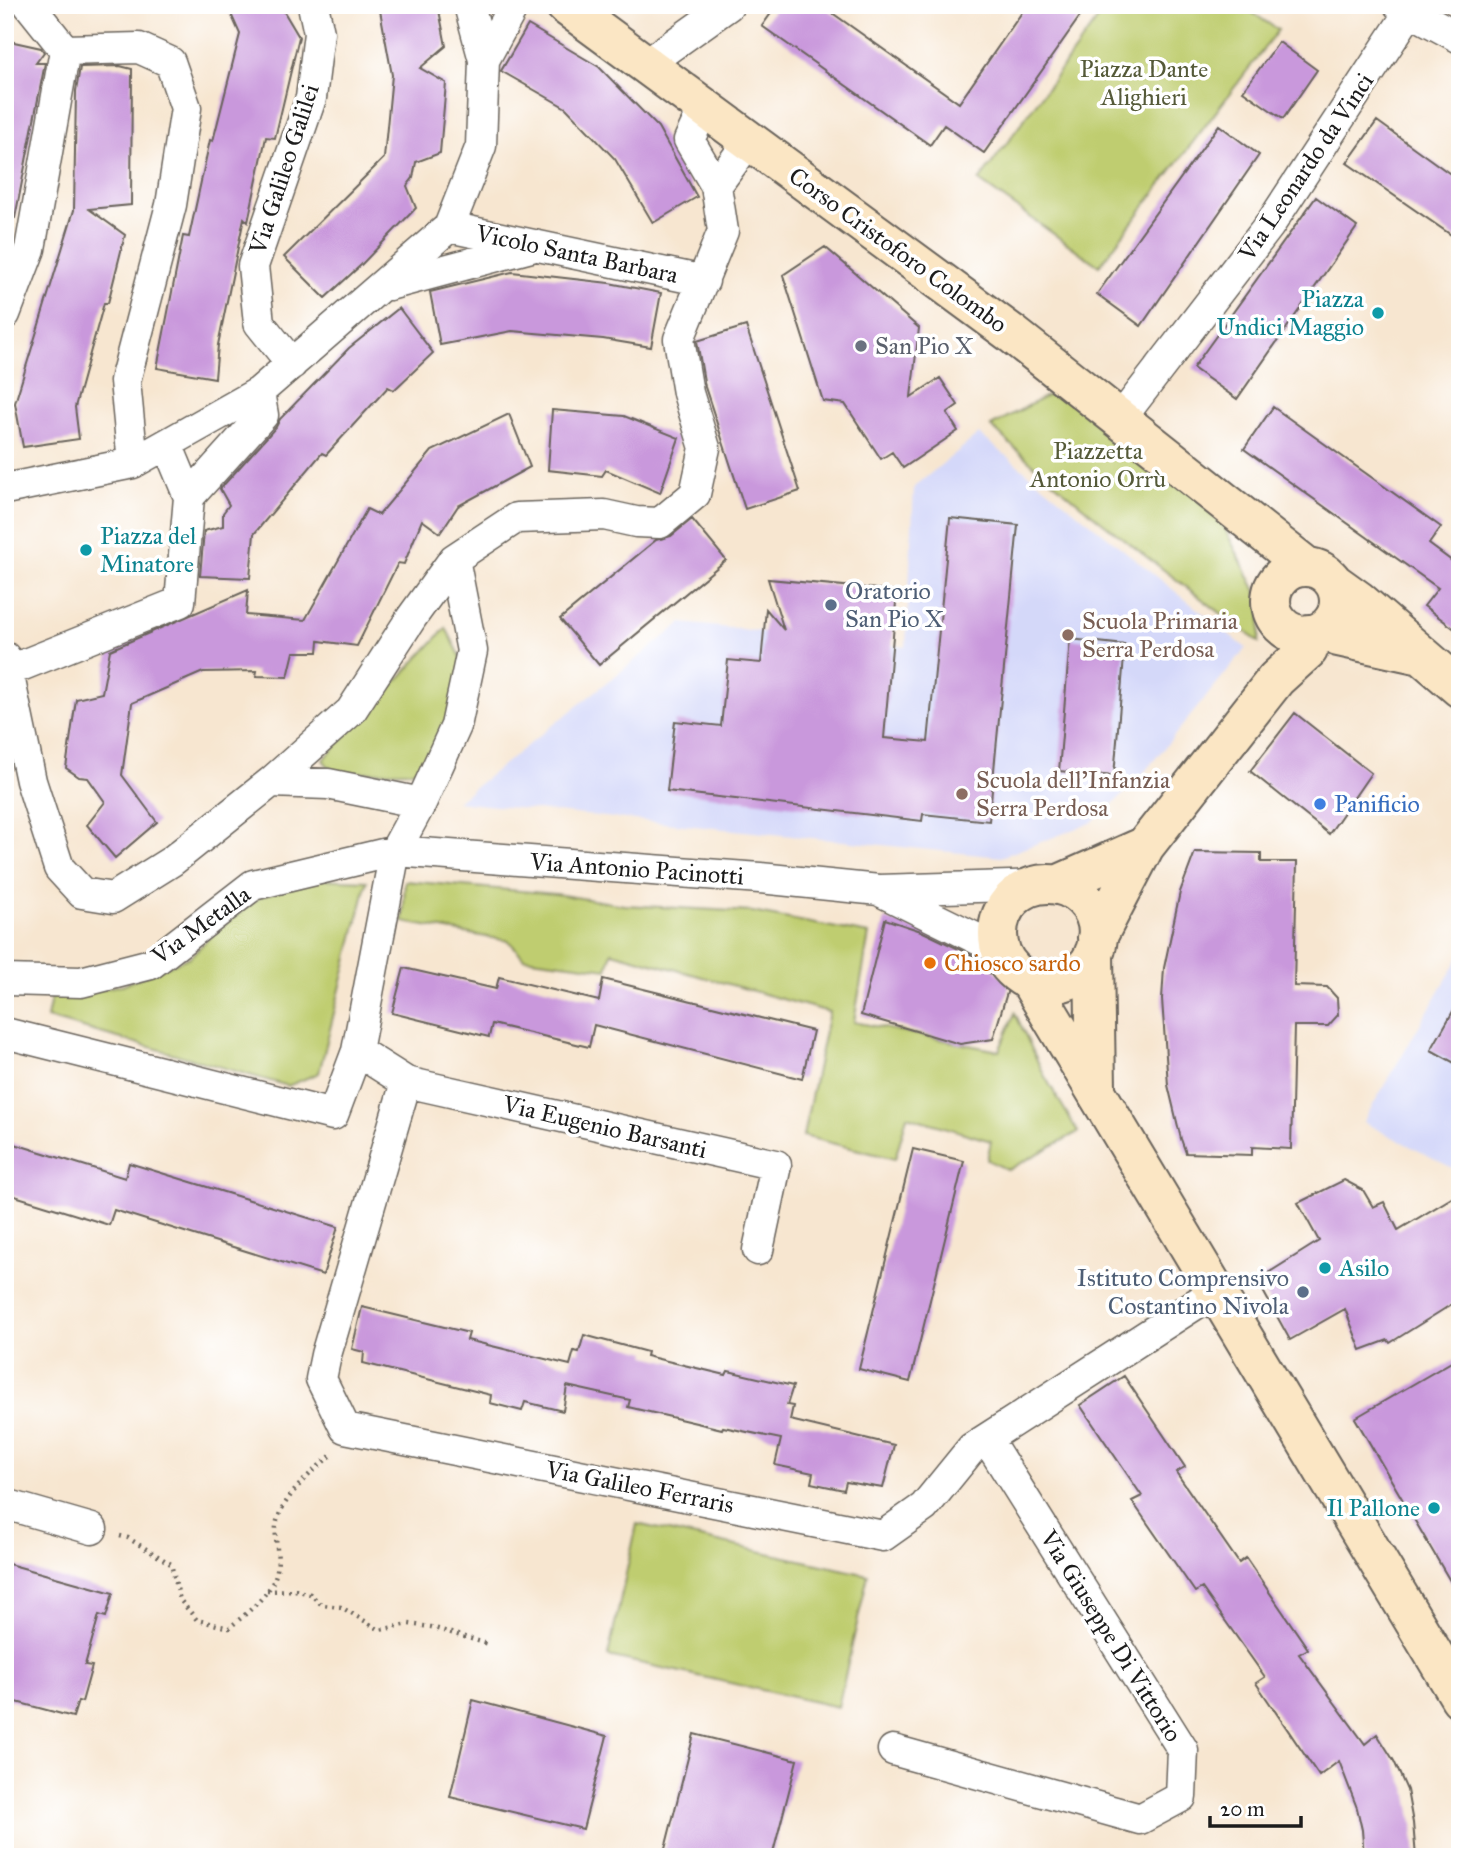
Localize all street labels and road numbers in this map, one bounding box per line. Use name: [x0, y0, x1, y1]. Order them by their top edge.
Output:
street label: Via Leonardo da Vinci: [1231, 67, 1380, 268]
street label: Via Galileo Galilei: [242, 80, 326, 259]
street label: Corso Cristoforo Colombo: [783, 161, 1013, 339]
street label: Vicolo Santa Barbara: [472, 218, 682, 290]
street label: Via Antonio Pacinotti: [528, 846, 745, 891]
street label: Via Metalla: [145, 879, 257, 971]
street label: Via Eugenio Barsanti: [499, 1089, 710, 1165]
street label: Via Galileo Ferraris: [542, 1454, 737, 1520]
street label: Via Giuseppe Di Vittorio: [1033, 1524, 1188, 1747]

